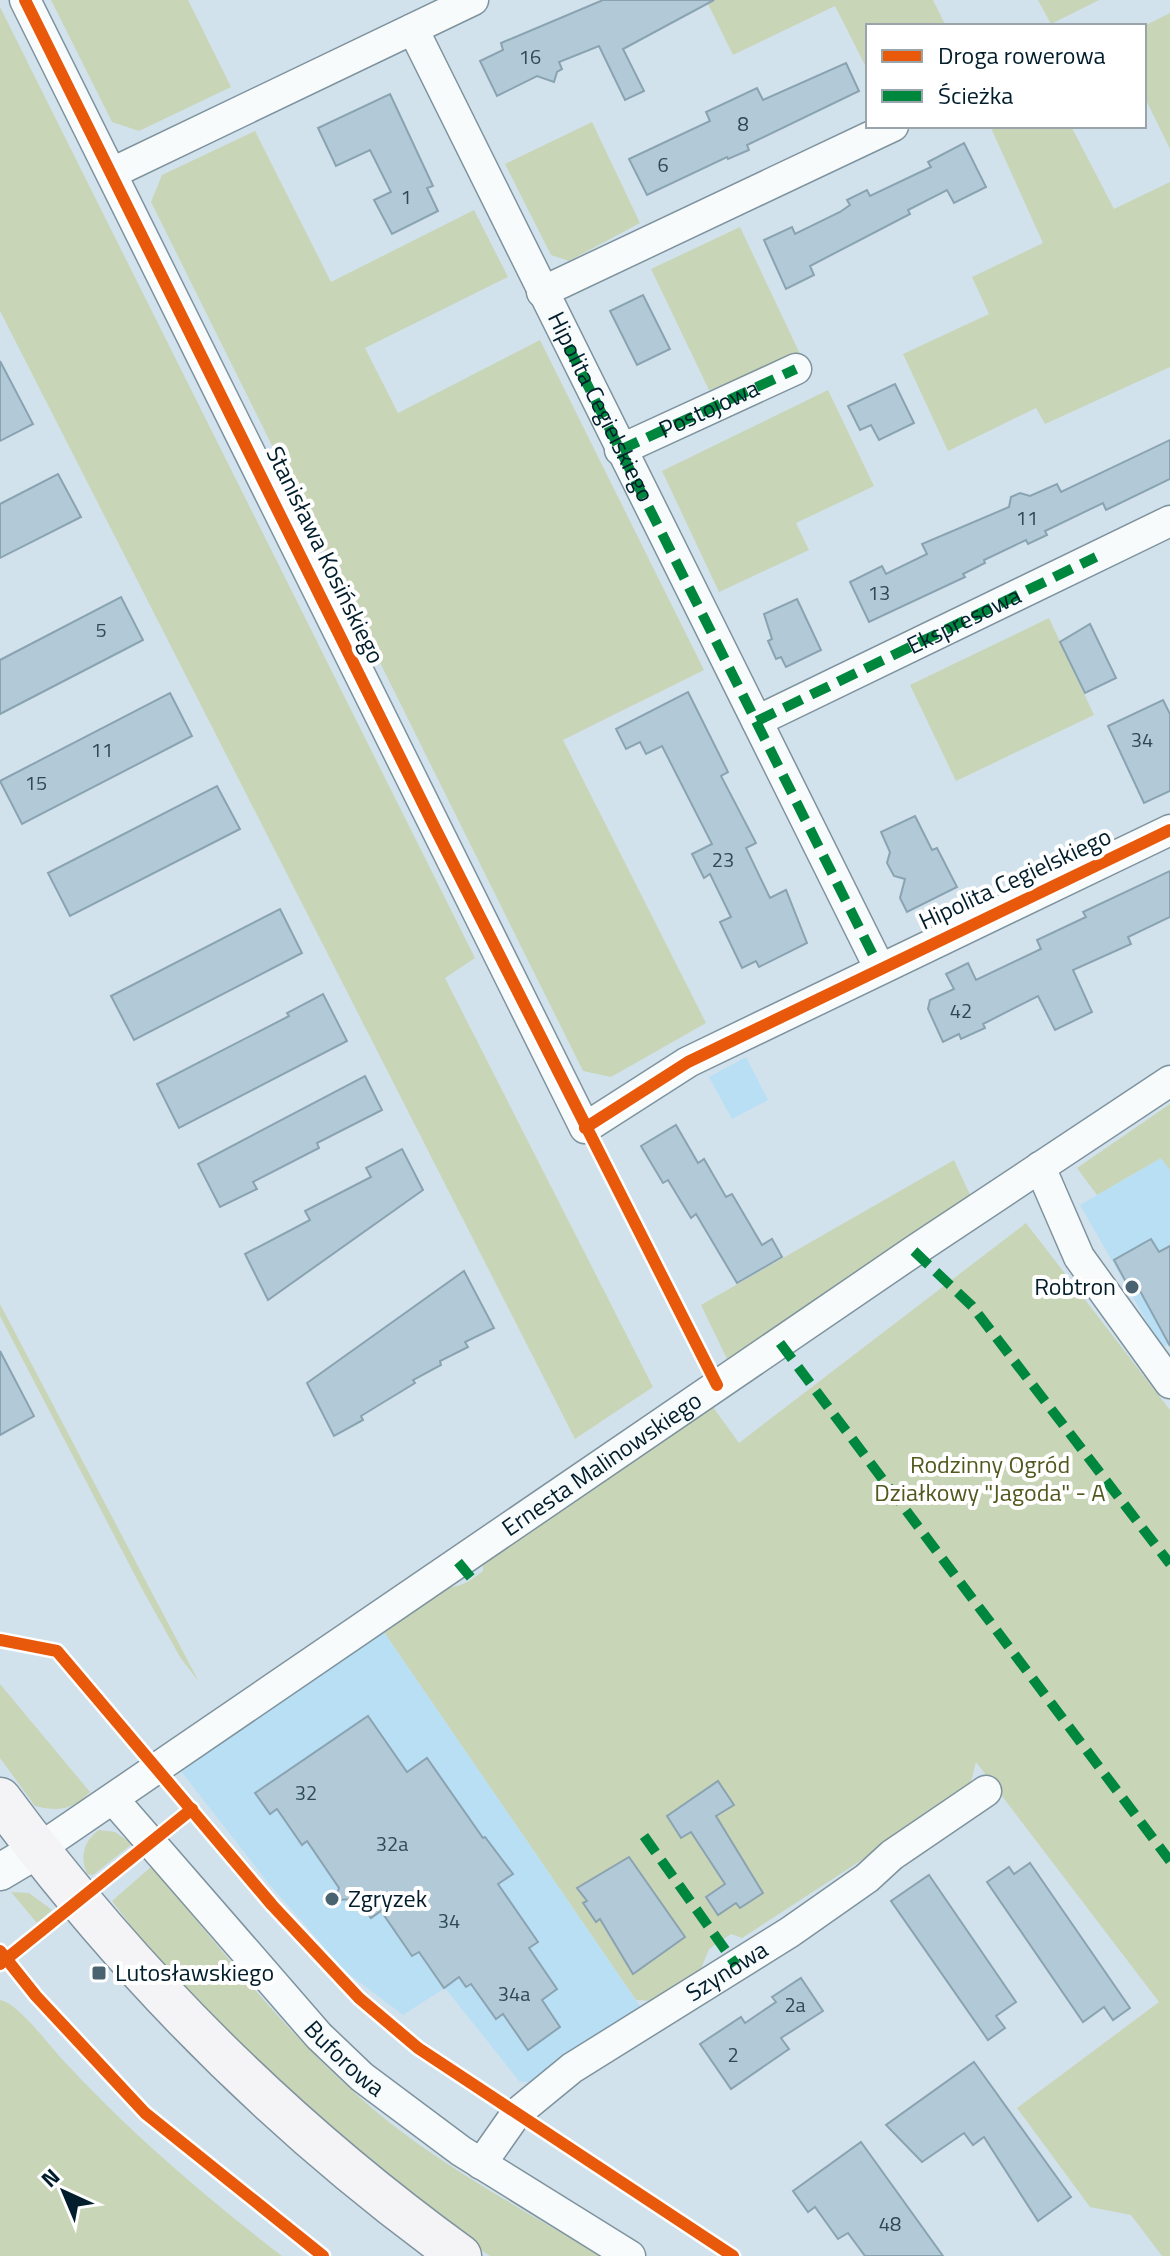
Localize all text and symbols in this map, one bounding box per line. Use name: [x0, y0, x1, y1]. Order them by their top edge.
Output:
legend: [866, 24, 1146, 128]
text: Droga rowerowa: [938, 37, 1106, 73]
house number: 16: [519, 41, 541, 72]
text: Ścieżka: [938, 77, 1013, 113]
house number: 8: [737, 108, 749, 139]
house number: 6: [657, 149, 669, 180]
house number: 1: [400, 181, 412, 212]
street label: Hipolita Cegielskiego: [539, 305, 664, 508]
street label: Postojowa: [652, 369, 765, 447]
street label: Stanisława Kosińskiego: [258, 440, 394, 669]
house number: 11: [1016, 502, 1038, 533]
house number: 13: [868, 577, 890, 608]
street label: Ekspresowa: [900, 577, 1027, 663]
house number: 5: [95, 614, 107, 645]
house number: 34: [1131, 724, 1153, 755]
house number: 11: [91, 734, 113, 765]
house number: 15: [25, 767, 47, 798]
street label: Hipolita Cegielskiego: [912, 818, 1117, 938]
house number: 23: [712, 844, 734, 875]
house number: 42: [950, 995, 972, 1026]
place label: Robtron: [1034, 1268, 1116, 1304]
marker: Robtron: [1123, 1278, 1141, 1296]
street label: Ernesta Malinowskiego: [494, 1382, 709, 1545]
park label: Rodzinny Ogród Działkowy "Jagoda" - A: [874, 1446, 1106, 1510]
house number: 32: [295, 1777, 317, 1808]
house number: 32a: [376, 1828, 408, 1859]
place label: Zgryzek: [348, 1880, 428, 1916]
marker: Zgryzek: [323, 1890, 341, 1908]
house number: 34: [438, 1905, 460, 1936]
street label: Szynowa: [678, 1931, 774, 2010]
place label: Lutosławskiego: [115, 1954, 274, 1990]
marker: Lutosławskiego: [90, 1964, 108, 1982]
house number: 34a: [498, 1978, 530, 2009]
house number: 2a: [784, 1989, 806, 2020]
street label: Buforowa: [296, 2012, 393, 2105]
house number: 2: [727, 2039, 739, 2070]
north arrow: [24, 2152, 104, 2232]
text: N: [33, 2160, 67, 2195]
house number: 48: [879, 2208, 901, 2239]

